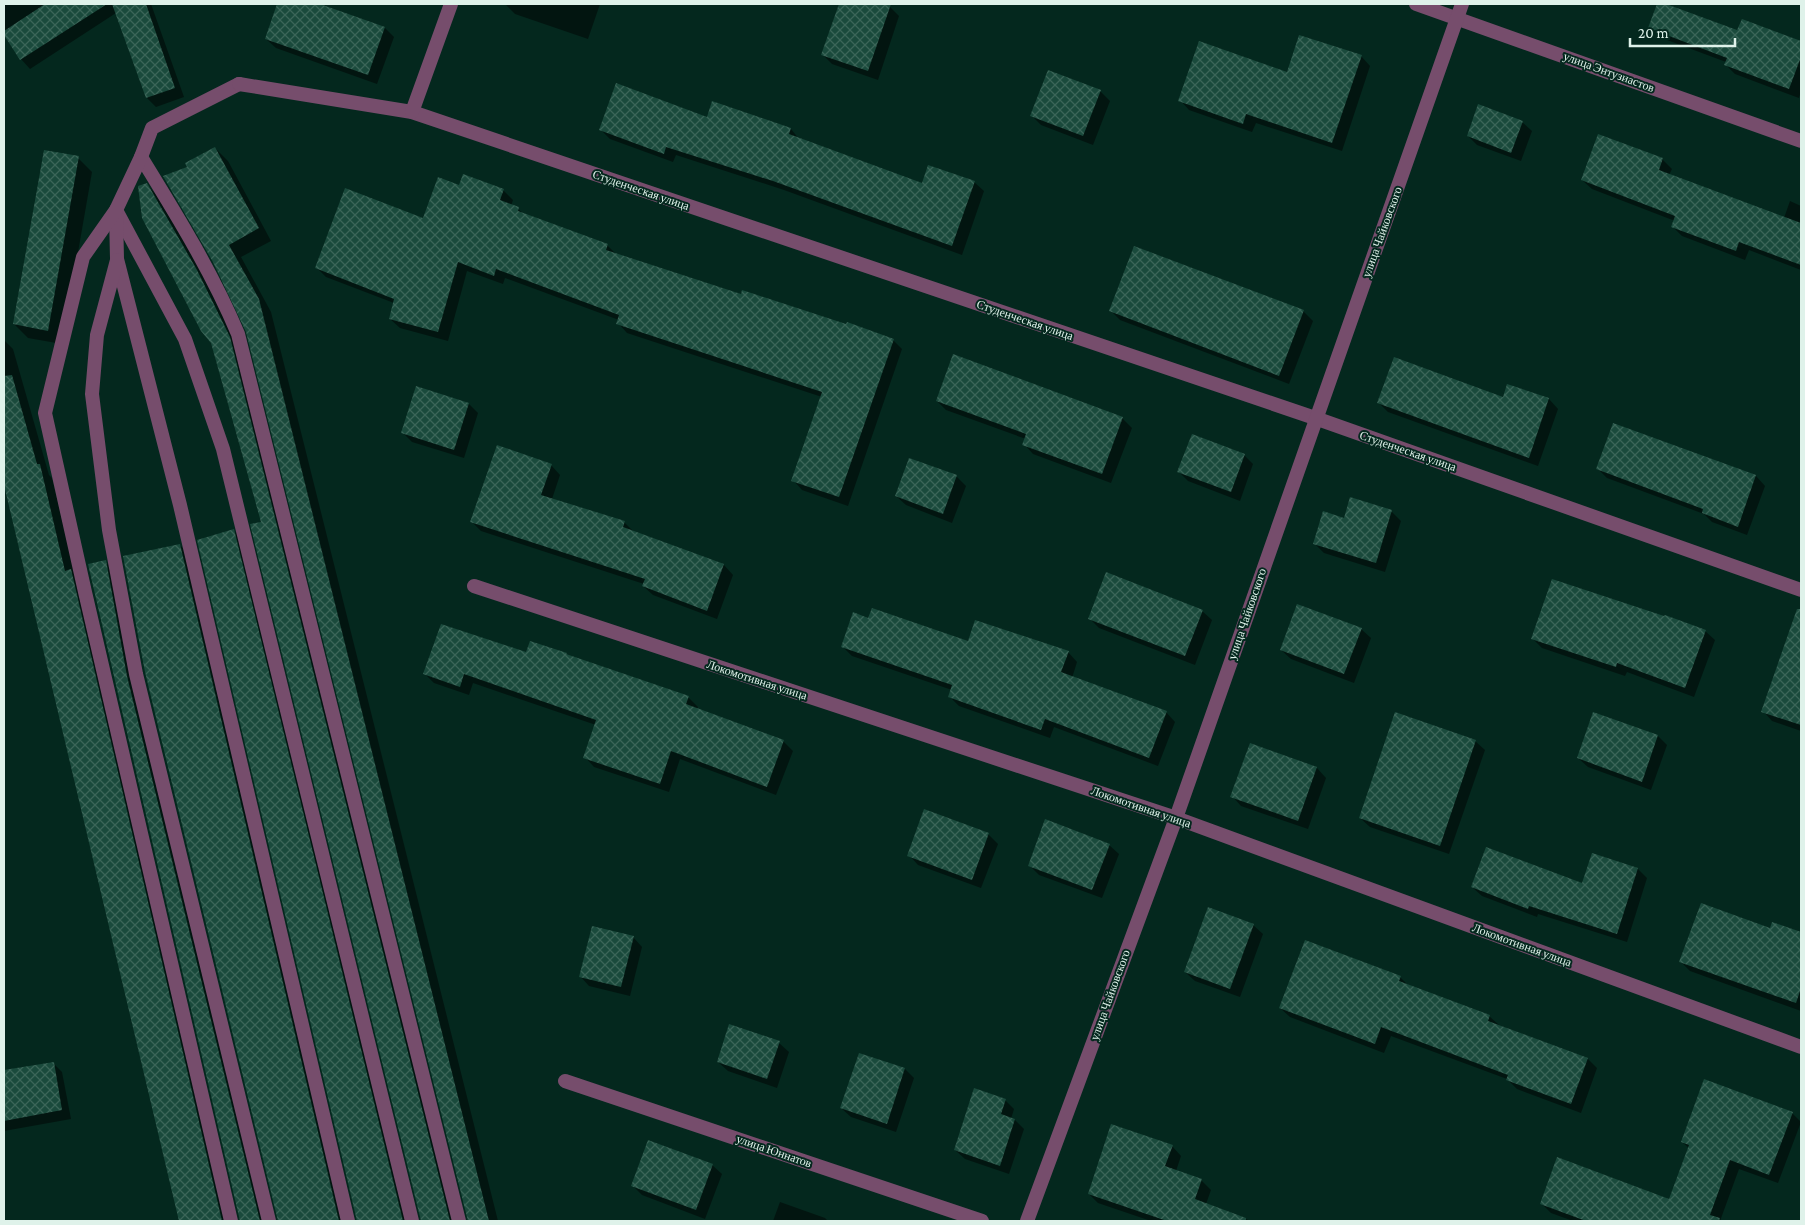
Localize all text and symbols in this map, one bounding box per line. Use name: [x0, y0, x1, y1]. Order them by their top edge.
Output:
scale bar: [1630, 15, 1735, 47]
text: 20 m: [1638, 25, 1669, 41]
street label: улица Энтузиастов: [1562, 49, 1657, 95]
street label: Студенческая улица: [591, 167, 692, 213]
street label: улица Чайковского: [1359, 185, 1405, 279]
street label: Студенческая улица: [975, 297, 1076, 343]
street label: Студенческая улица: [1358, 428, 1459, 474]
street label: улица Чайковского: [1225, 567, 1269, 661]
street label: Локомотивная улица: [705, 657, 810, 703]
street label: Локомотивная улица: [1089, 783, 1193, 831]
street label: Локомотивная улица: [1470, 921, 1574, 970]
street label: улица Чайковского: [1087, 948, 1133, 1042]
street label: улица Юннатов: [734, 1132, 814, 1171]

